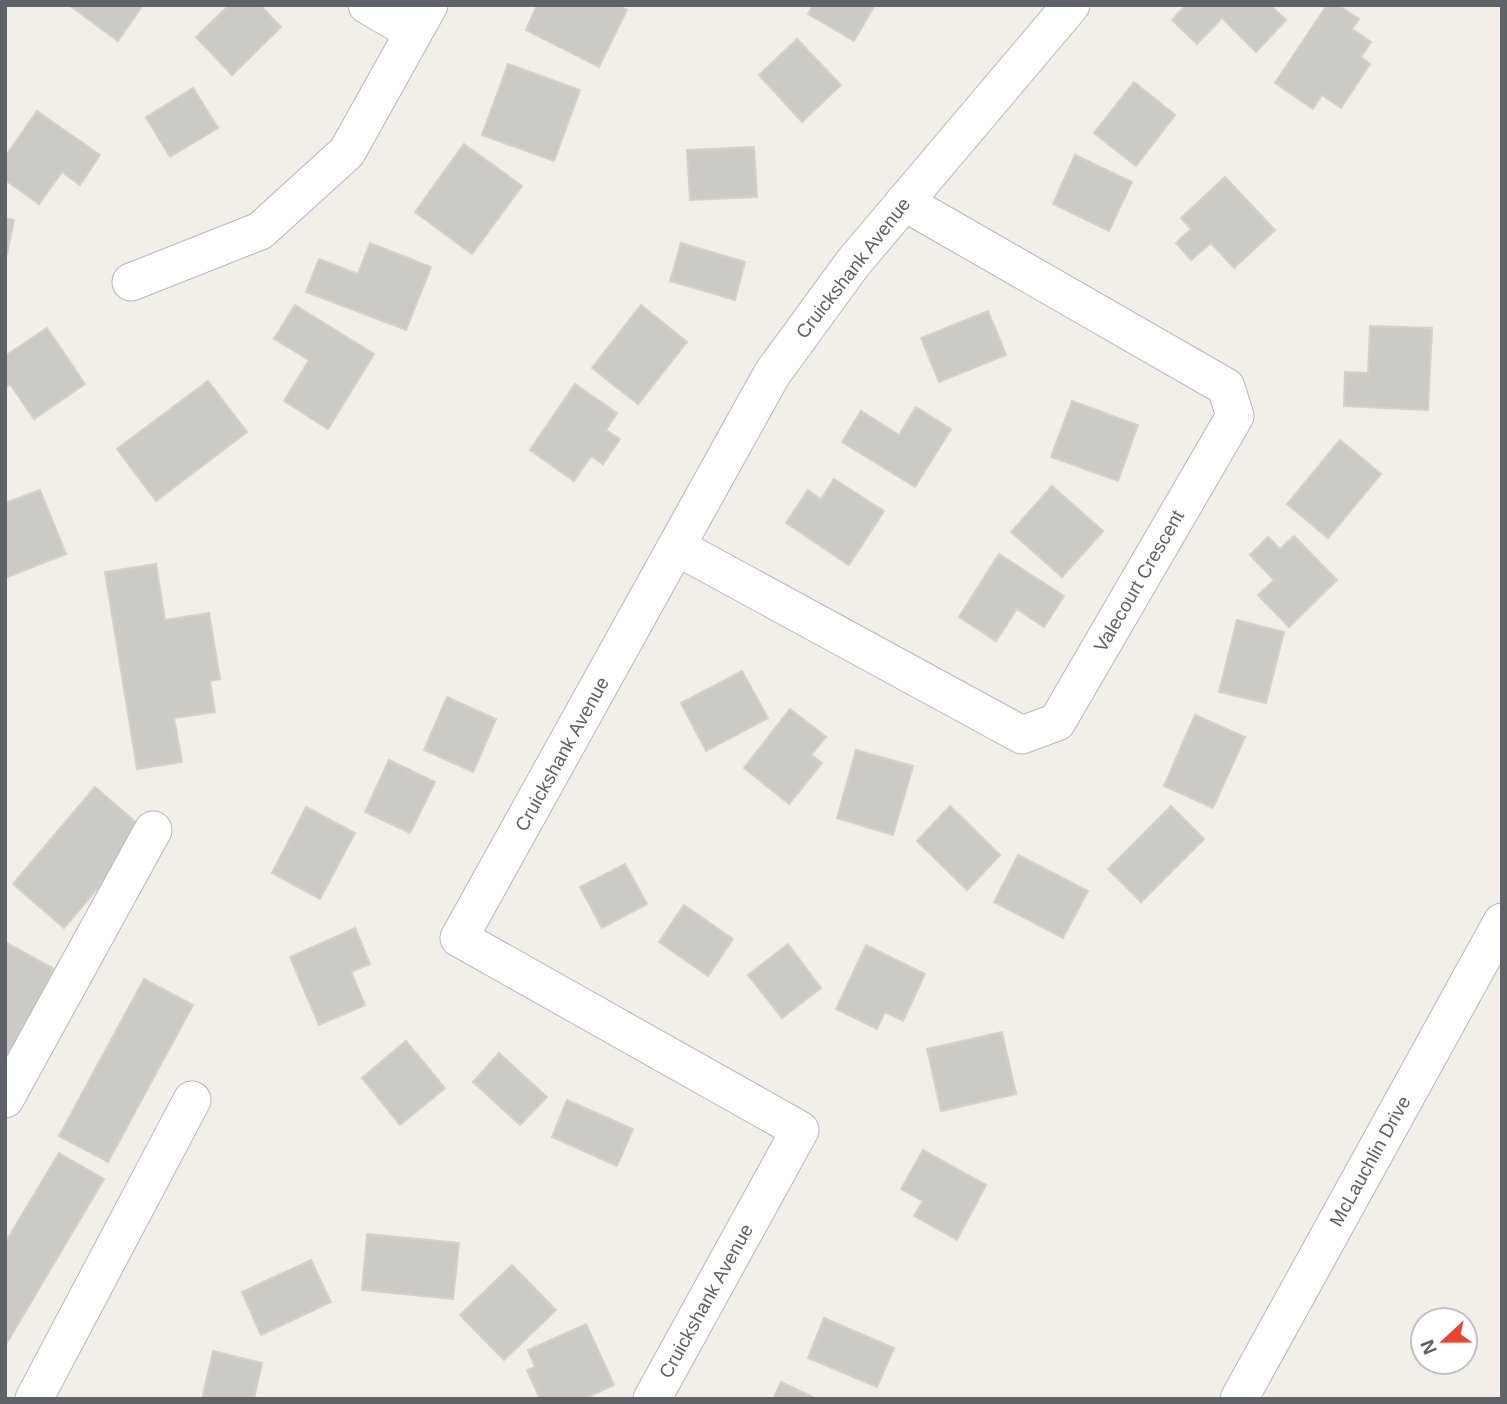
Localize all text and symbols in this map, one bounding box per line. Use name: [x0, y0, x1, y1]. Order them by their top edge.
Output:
street label: Cruickshank Avenue: [792, 193, 914, 343]
street label: Valecourt Crescent: [1090, 506, 1188, 656]
street label: Cruickshank Avenue: [511, 673, 613, 835]
street label: McLauchlin Drive: [1325, 1092, 1415, 1230]
street label: Cruickshank Avenue: [655, 1220, 757, 1382]
north arrow: [1409, 1306, 1479, 1376]
text: N: [1416, 1337, 1441, 1357]

